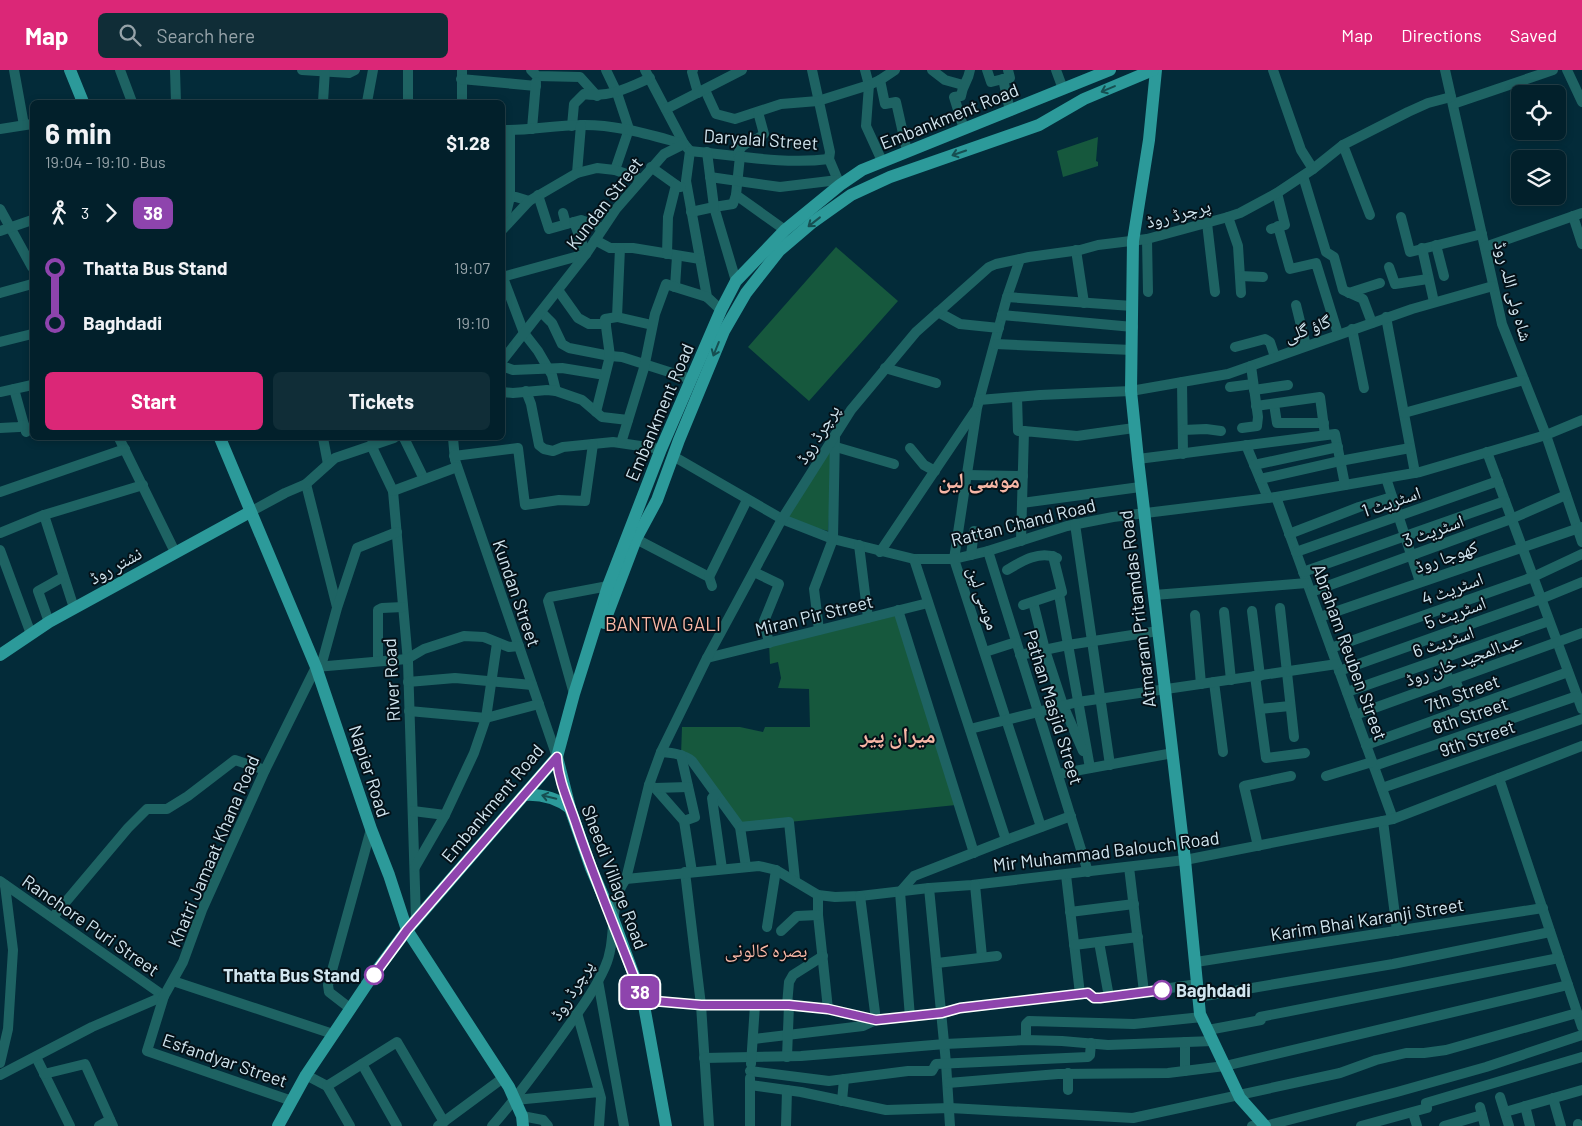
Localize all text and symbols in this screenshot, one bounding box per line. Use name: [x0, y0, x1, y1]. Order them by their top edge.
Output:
search box: [98, 13, 448, 58]
text: Map: [25, 21, 68, 50]
icon: search: [116, 21, 144, 49]
text: Search here: [156, 24, 255, 47]
text: Map: [1341, 24, 1373, 46]
text: Directions: [1401, 24, 1482, 46]
text: Saved: [1510, 24, 1557, 46]
street label: Embankment Road: [876, 78, 1022, 154]
one-way arrow: [1101, 85, 1116, 95]
map controls: [1511, 85, 1566, 205]
button: locate: [1511, 85, 1566, 140]
text: 6 min: [45, 116, 111, 150]
street label: Daryalal Street: [703, 124, 819, 154]
text: $1.28: [446, 131, 490, 154]
one-way arrow: [952, 149, 967, 158]
button: layers: [1511, 150, 1566, 205]
text: 19:04 – 19:10 · Bus: [45, 152, 166, 171]
street label: Kundan Street: [561, 152, 647, 254]
street label: پرچرڈ روڈ: [1143, 194, 1213, 233]
icon: walk: [45, 199, 73, 227]
icon: forward: [97, 199, 125, 227]
text: 38: [143, 202, 163, 224]
text: 3: [81, 203, 89, 222]
one-way arrow: [807, 217, 821, 227]
street label: شاہ ولی اللہ روڈ: [1489, 238, 1538, 344]
text: Thatta Bus Stand: [83, 256, 228, 279]
text: 19:07: [454, 258, 490, 277]
street label: گاؤ گلی: [1281, 309, 1334, 348]
text: Baghdadi: [83, 311, 162, 334]
text: 19:10: [456, 313, 490, 332]
street label: Embankment Road: [620, 340, 698, 484]
one-way arrow: [711, 341, 720, 356]
button: Start: [45, 372, 263, 430]
button: Tickets: [273, 372, 490, 430]
street label: پرچرڈ روڈ: [790, 400, 845, 468]
district label: موسی لین: [938, 466, 1020, 494]
street label: اسٹریٹ 1: [1359, 481, 1423, 522]
street label: Rattan Chand Road: [948, 493, 1098, 551]
street label: Atmaram Pritamdas Road: [1114, 509, 1160, 709]
street label: اسٹریٹ 3: [1399, 509, 1467, 552]
street label: کھوجا روڈ: [1412, 535, 1481, 577]
street label: Kundan Street: [488, 537, 546, 649]
street label: نشتر روڈ: [85, 542, 145, 588]
street label: Abraham Reuben Street: [1308, 561, 1392, 743]
street label: موسی لین: [963, 564, 1005, 633]
street label: اسٹریٹ 4: [1418, 567, 1486, 610]
street label: Miran Pir Street: [753, 590, 875, 640]
street label: اسٹریٹ 5: [1421, 591, 1489, 634]
district label: BANTWA GALI: [605, 612, 721, 635]
street label: اسٹریٹ 6: [1409, 620, 1477, 662]
street label: Pathan Masjid Street: [1020, 627, 1088, 787]
street label: عبدالمجید خان روڈ: [1402, 628, 1524, 691]
street label: River Road: [378, 638, 404, 722]
street label: 7th Street: [1422, 669, 1502, 717]
street label: 8th Street: [1429, 692, 1511, 738]
street label: 9th Street: [1436, 715, 1518, 761]
district label: میران پیر: [859, 721, 936, 749]
street label: Napier Road: [345, 722, 395, 820]
street label: Embankment Road: [436, 739, 548, 867]
street label: Khatri Jamaat Khana Road: [163, 752, 263, 950]
one-way arrow: [541, 792, 557, 802]
street label: Sheedi Village Road: [577, 802, 653, 952]
street label: Mir Muhammad Balouch Road: [992, 826, 1220, 876]
street label: Ranchore Puri Street: [18, 869, 164, 981]
street label: Karim Bhai Karanji Street: [1269, 893, 1465, 945]
district label: بصرہ کالونی: [724, 938, 808, 962]
street label: پرچرڈ روڈ: [544, 956, 599, 1024]
place label: Thatta Bus Stand: [223, 964, 360, 986]
marker: Thatta Bus Stand: [364, 965, 384, 985]
line badge: 38: [618, 976, 662, 1008]
place label: Baghdadi: [1176, 979, 1251, 1001]
marker: Baghdadi: [1152, 980, 1172, 1000]
text: 38: [630, 981, 650, 1003]
street label: Esfandyar Street: [160, 1028, 290, 1092]

